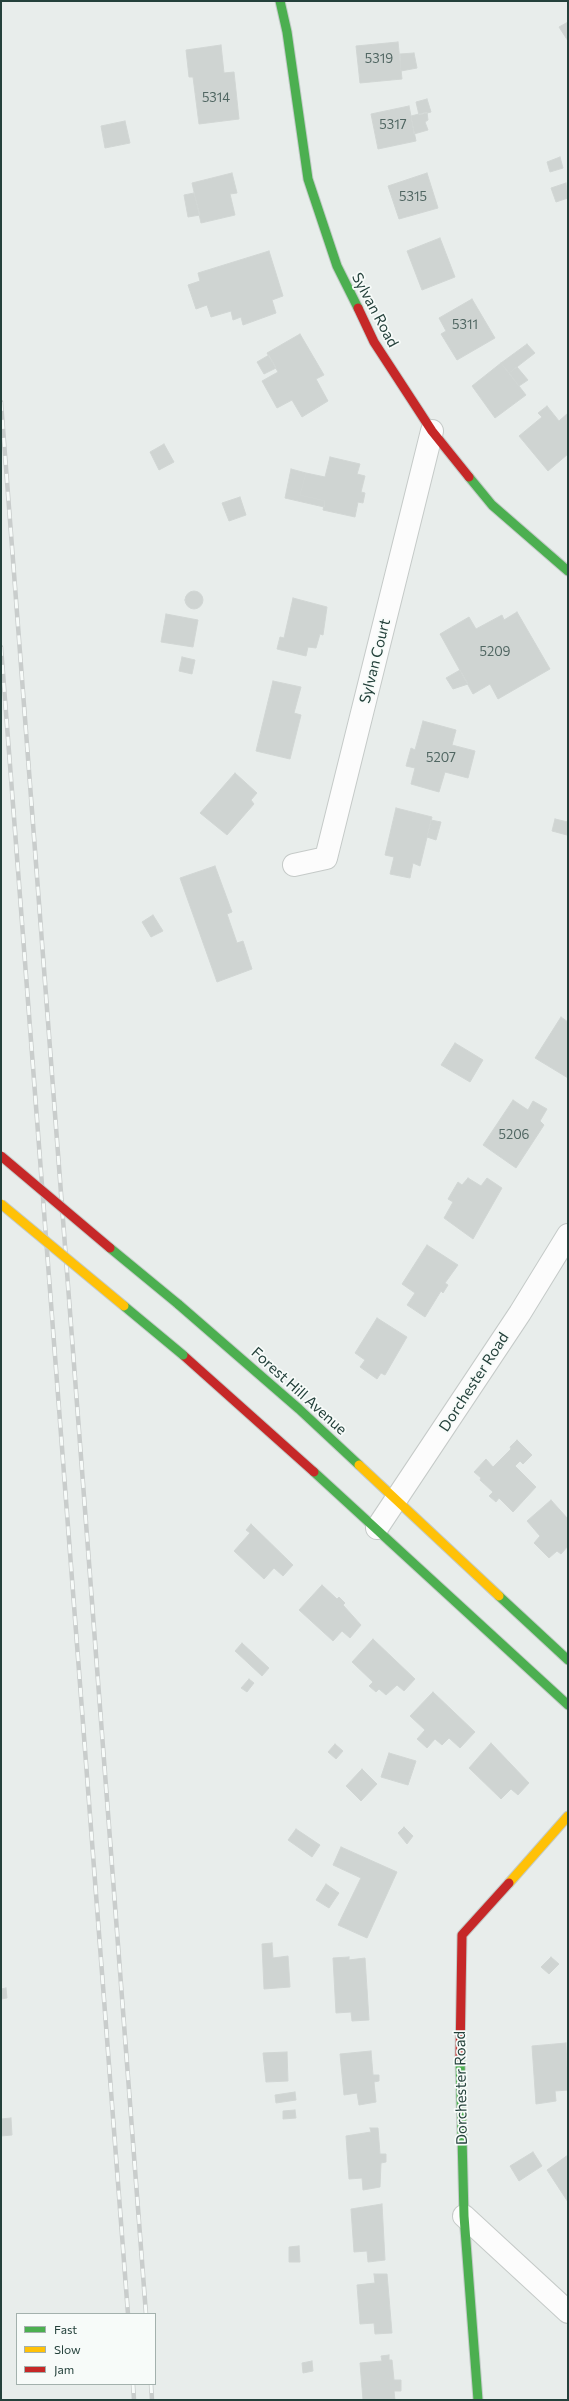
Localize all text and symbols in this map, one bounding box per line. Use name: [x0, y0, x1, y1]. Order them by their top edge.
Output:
house number: 5319: [365, 51, 393, 67]
house number: 5314: [202, 90, 230, 106]
house number: 5317: [379, 117, 407, 133]
house number: 5315: [399, 189, 427, 205]
street label: Sylvan Road: [348, 270, 402, 350]
house number: 5311: [452, 317, 478, 333]
street label: Sylvan Court: [356, 617, 394, 705]
house number: 5209: [479, 644, 511, 660]
house number: 5207: [426, 750, 456, 766]
house number: 5206: [498, 1127, 530, 1143]
street label: Dorchester Road: [435, 1329, 513, 1435]
street label: Forest Hill Avenue: [248, 1343, 350, 1439]
street label: Dorchester Road: [451, 2031, 471, 2145]
legend: [16, 2313, 156, 2385]
text: Fast: [54, 2322, 77, 2336]
text: Slow: [54, 2342, 81, 2356]
text: Jam: [54, 2362, 74, 2376]

